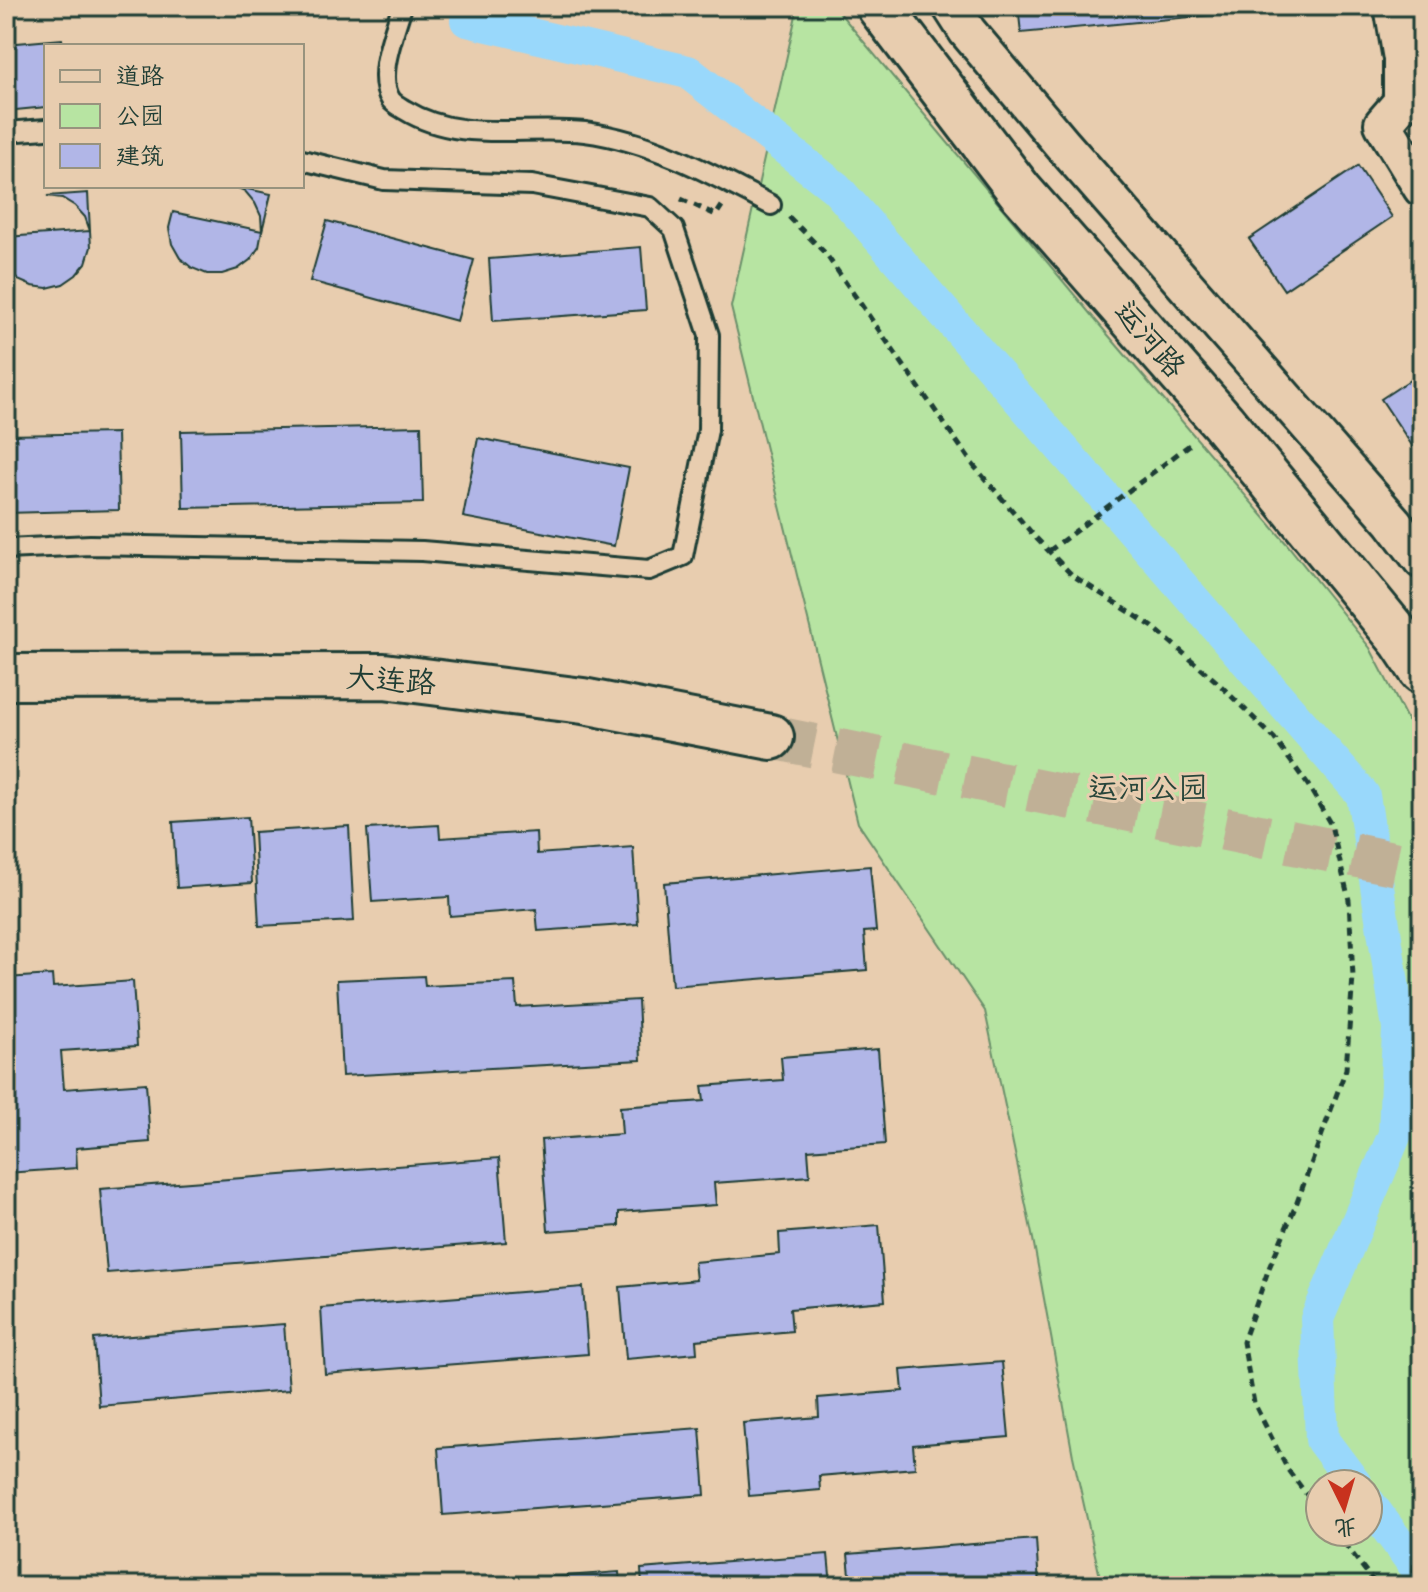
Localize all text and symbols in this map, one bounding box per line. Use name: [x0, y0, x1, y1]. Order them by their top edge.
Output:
legend: [44, 44, 304, 188]
text: 道路: [116, 55, 164, 97]
text: 公园: [116, 95, 164, 137]
text: 建筑: [116, 135, 164, 177]
street label: 运河路: [1100, 287, 1200, 391]
street label: 大连路: [344, 650, 438, 710]
park label: 运河公园: [1088, 761, 1208, 815]
north arrow: [1304, 1468, 1384, 1548]
text: 北: [1333, 1507, 1358, 1548]

